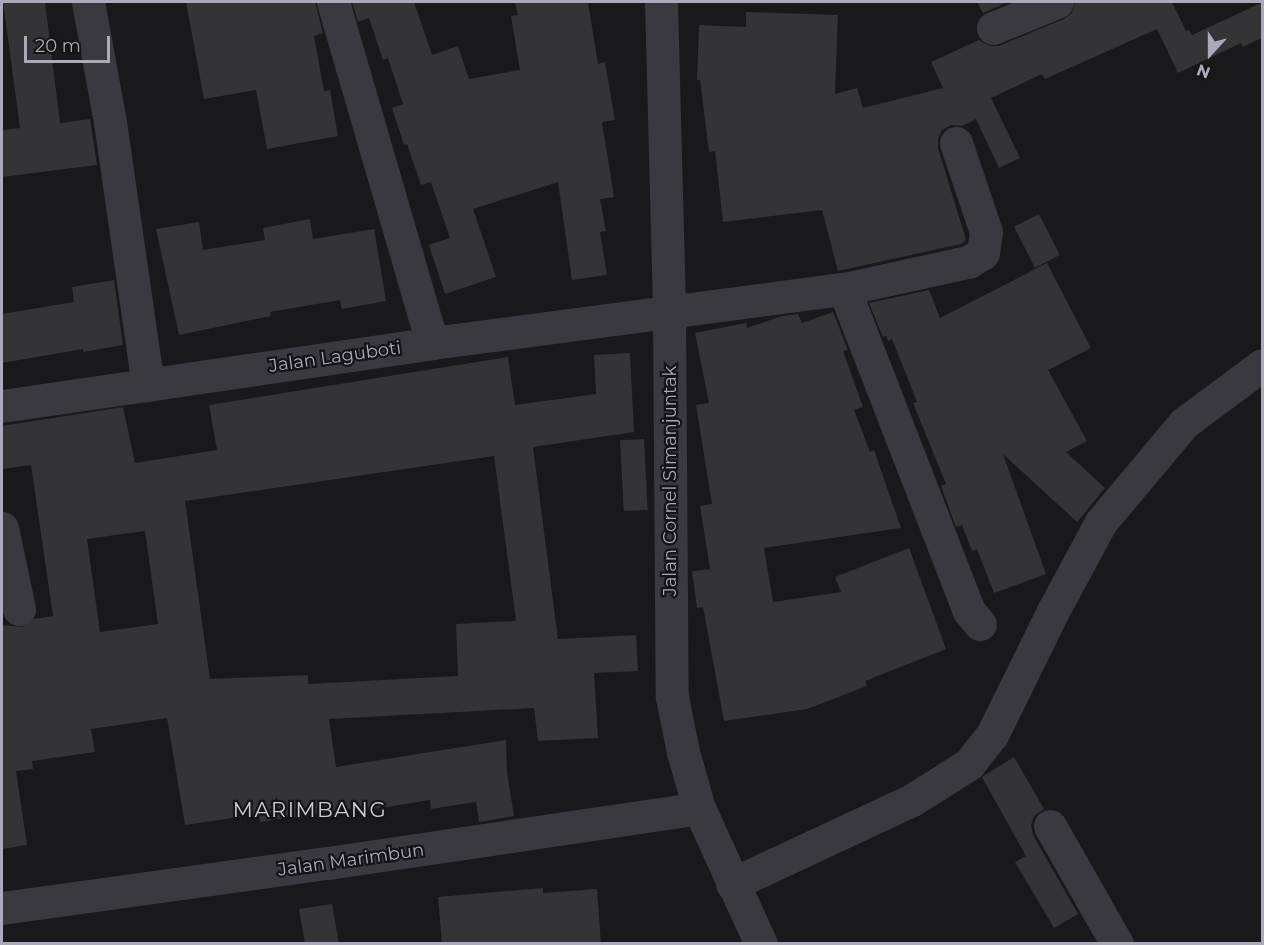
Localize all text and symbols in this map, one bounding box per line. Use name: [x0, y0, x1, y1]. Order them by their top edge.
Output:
scale bar: [27, 24, 112, 62]
north arrow: [1180, 24, 1240, 84]
text: 20 m: [35, 35, 81, 57]
text: N: [1194, 60, 1213, 82]
street label: Jalan Laguboti: [268, 337, 402, 377]
street label: Jalan Cornel Simanjuntak: [659, 366, 681, 596]
district label: MARIMBANG: [233, 797, 387, 823]
street label: Jalan Marimbun: [277, 839, 425, 881]

